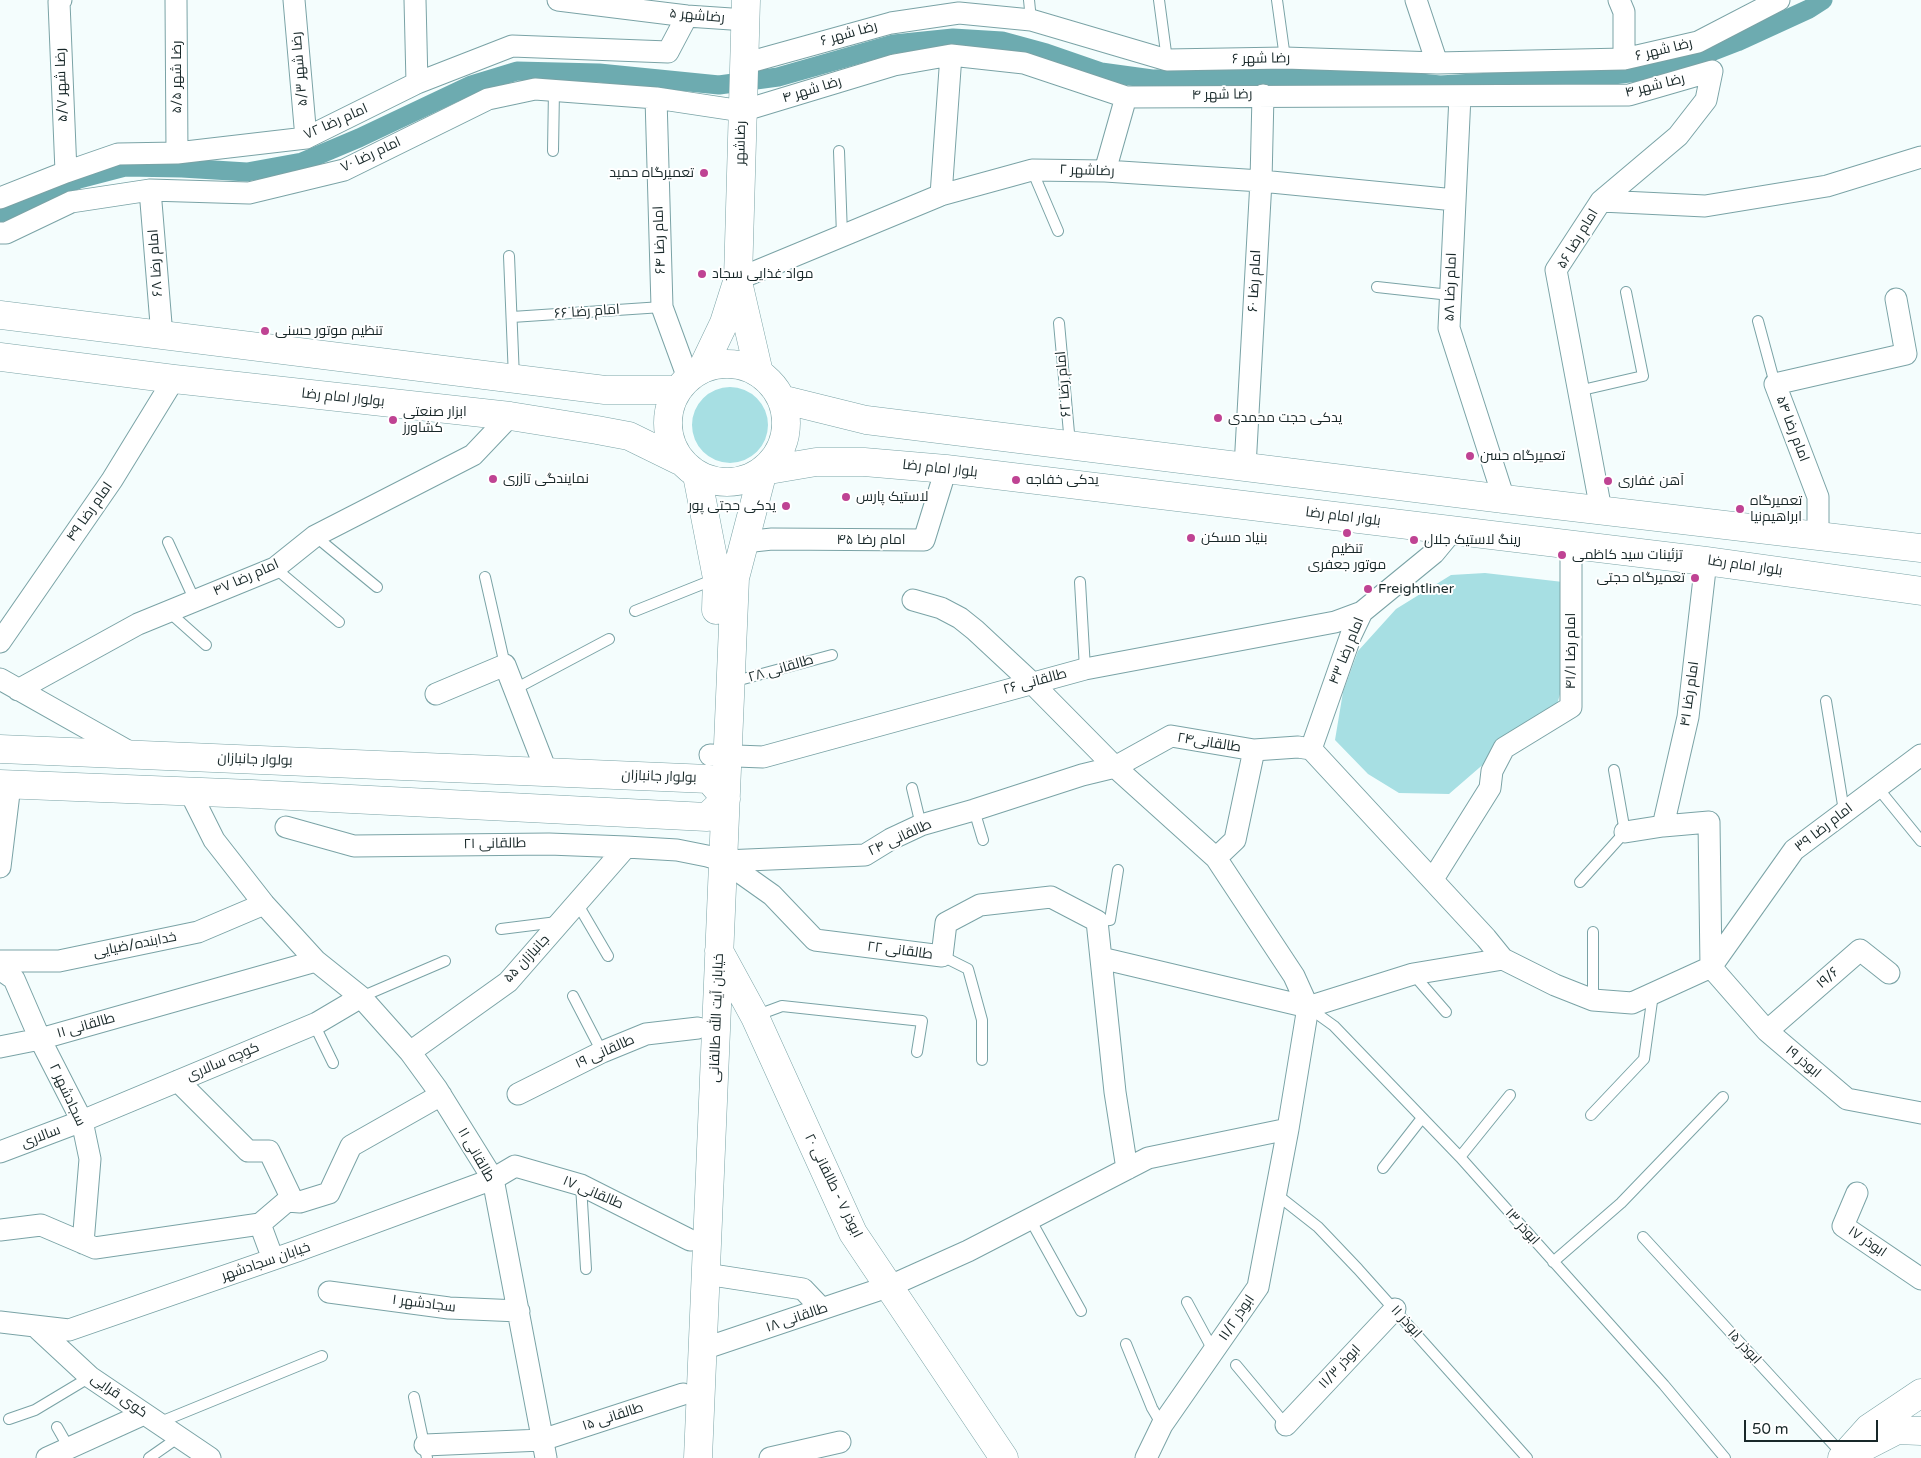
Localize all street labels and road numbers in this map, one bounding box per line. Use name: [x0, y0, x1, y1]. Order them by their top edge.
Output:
street label: رضاشهر ۵: [669, 5, 725, 27]
street label: رضا شهر ۶: [819, 18, 879, 50]
street label: ۵/۳ رضا شهر: [288, 31, 312, 107]
street label: رضا شهر ۶: [1634, 35, 1694, 65]
street label: رضا شهر ۵/۵: [169, 40, 185, 114]
street label: رضا شهر ۵/۷: [52, 48, 72, 122]
street label: رضا شهر ۶: [1232, 50, 1290, 68]
street label: رضا شهر ۴: [1623, 70, 1687, 102]
street label: رضا شهر ۴: [780, 73, 844, 107]
street label: رضا شهر ۴: [1191, 86, 1253, 104]
street label: امام رضا ۷۲: [301, 100, 371, 144]
street label: رضاشهر: [732, 121, 750, 165]
street label: امام رضا ۷۰: [338, 134, 404, 176]
street label: رضاشهر ۲: [1059, 162, 1115, 180]
street label: امام رضا ۶۴: [650, 206, 670, 274]
street label: امام رضا ۵۶: [1554, 206, 1602, 272]
street label: امام رضا ۶۸: [145, 229, 167, 297]
street label: امام رضا ۶۰: [1245, 249, 1265, 313]
street label: امام رضا ۵۸: [1441, 252, 1461, 322]
street label: امام رضا ۶۶: [554, 301, 620, 323]
street label: امام رضا ۶۲: [1053, 350, 1075, 418]
street label: بولوار امام رضا: [301, 385, 385, 411]
street label: امام رضا ۵۴: [1772, 394, 1812, 464]
street label: بلوار امام رضا: [901, 457, 979, 481]
street label: امام رضا ۴۹: [63, 479, 117, 545]
street label: بلوار امام رضا: [1304, 504, 1382, 530]
street label: امام رضا ۴۵: [836, 532, 906, 548]
street label: بلوار امام رضا: [1706, 552, 1784, 580]
street label: امام رضا ۴۷: [210, 556, 282, 600]
street label: امام رضا ۴۱/۱: [1563, 613, 1579, 689]
street label: امام رضا ۴۳: [1326, 615, 1368, 687]
street label: طالقانی ۲۸: [746, 652, 816, 686]
street label: امام رضا ۴۱: [1677, 660, 1703, 728]
street label: طالقانی ۲۶: [1001, 665, 1069, 699]
street label: طالقانی۲۴: [1176, 730, 1242, 756]
street label: بولوار جانبازان: [217, 750, 293, 770]
street label: بولوار جانبازان: [621, 767, 697, 787]
street label: امام رضا ۳۹: [1792, 800, 1856, 856]
street label: طالقانی ۲۴: [866, 816, 934, 860]
street label: طالقانی ۲۱: [463, 835, 527, 853]
street label: خدابنده/ضیایی: [92, 929, 178, 961]
street label: جانبازان ۵۵: [501, 931, 553, 987]
street label: طالقانی ۲۲: [866, 939, 934, 963]
street label: خیابان آیت الله طالقانی: [706, 953, 728, 1083]
street label: ۱۹/۶: [1813, 964, 1843, 992]
street label: طالقانی ۱۱: [55, 1010, 117, 1042]
street label: طالقانی ۱۹: [573, 1032, 637, 1072]
street label: کوچه سالاری: [184, 1039, 262, 1085]
street label: ابوذر ۱۹: [1782, 1042, 1824, 1082]
street label: سجادشهر ۲: [45, 1061, 89, 1129]
street label: سالاری: [19, 1122, 63, 1152]
street label: طالقانی ۱۱: [454, 1125, 498, 1185]
street label: ابوذر ۷ - طالقانی ۲۰: [801, 1131, 865, 1241]
street label: طالقانی ۱۷: [560, 1173, 626, 1213]
street label: ابوذر ۱۳: [1501, 1205, 1543, 1249]
street label: ابوذر ۱۷: [1845, 1223, 1889, 1261]
street label: خیابان سجادشهر: [219, 1239, 313, 1285]
street label: سجادشهر ۱: [391, 1292, 457, 1316]
street label: ابوذر ۱۱/۲: [1216, 1292, 1258, 1344]
street label: طالقانی ۱۸: [764, 1300, 830, 1336]
street label: ابوذر ۱۱: [1387, 1302, 1425, 1342]
street label: ابوذر ۱۵: [1724, 1326, 1764, 1368]
street label: ابوذر ۱۱/۳: [1315, 1342, 1365, 1392]
street label: کوی قرایی: [87, 1370, 151, 1422]
street label: طالقانی ۱۵: [580, 1399, 646, 1435]

